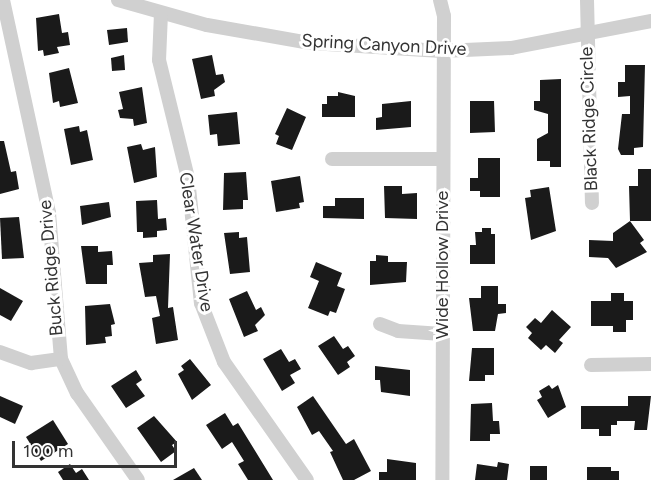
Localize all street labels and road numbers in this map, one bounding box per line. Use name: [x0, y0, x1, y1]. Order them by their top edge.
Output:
street label: Spring Canyon Drive: [301, 30, 467, 60]
street label: Black Ridge Circle: [576, 46, 602, 192]
street label: Clear Water Drive: [174, 171, 218, 313]
street label: Wide Hollow Drive: [431, 191, 453, 339]
street label: Buck Ridge Drive: [34, 199, 68, 337]

